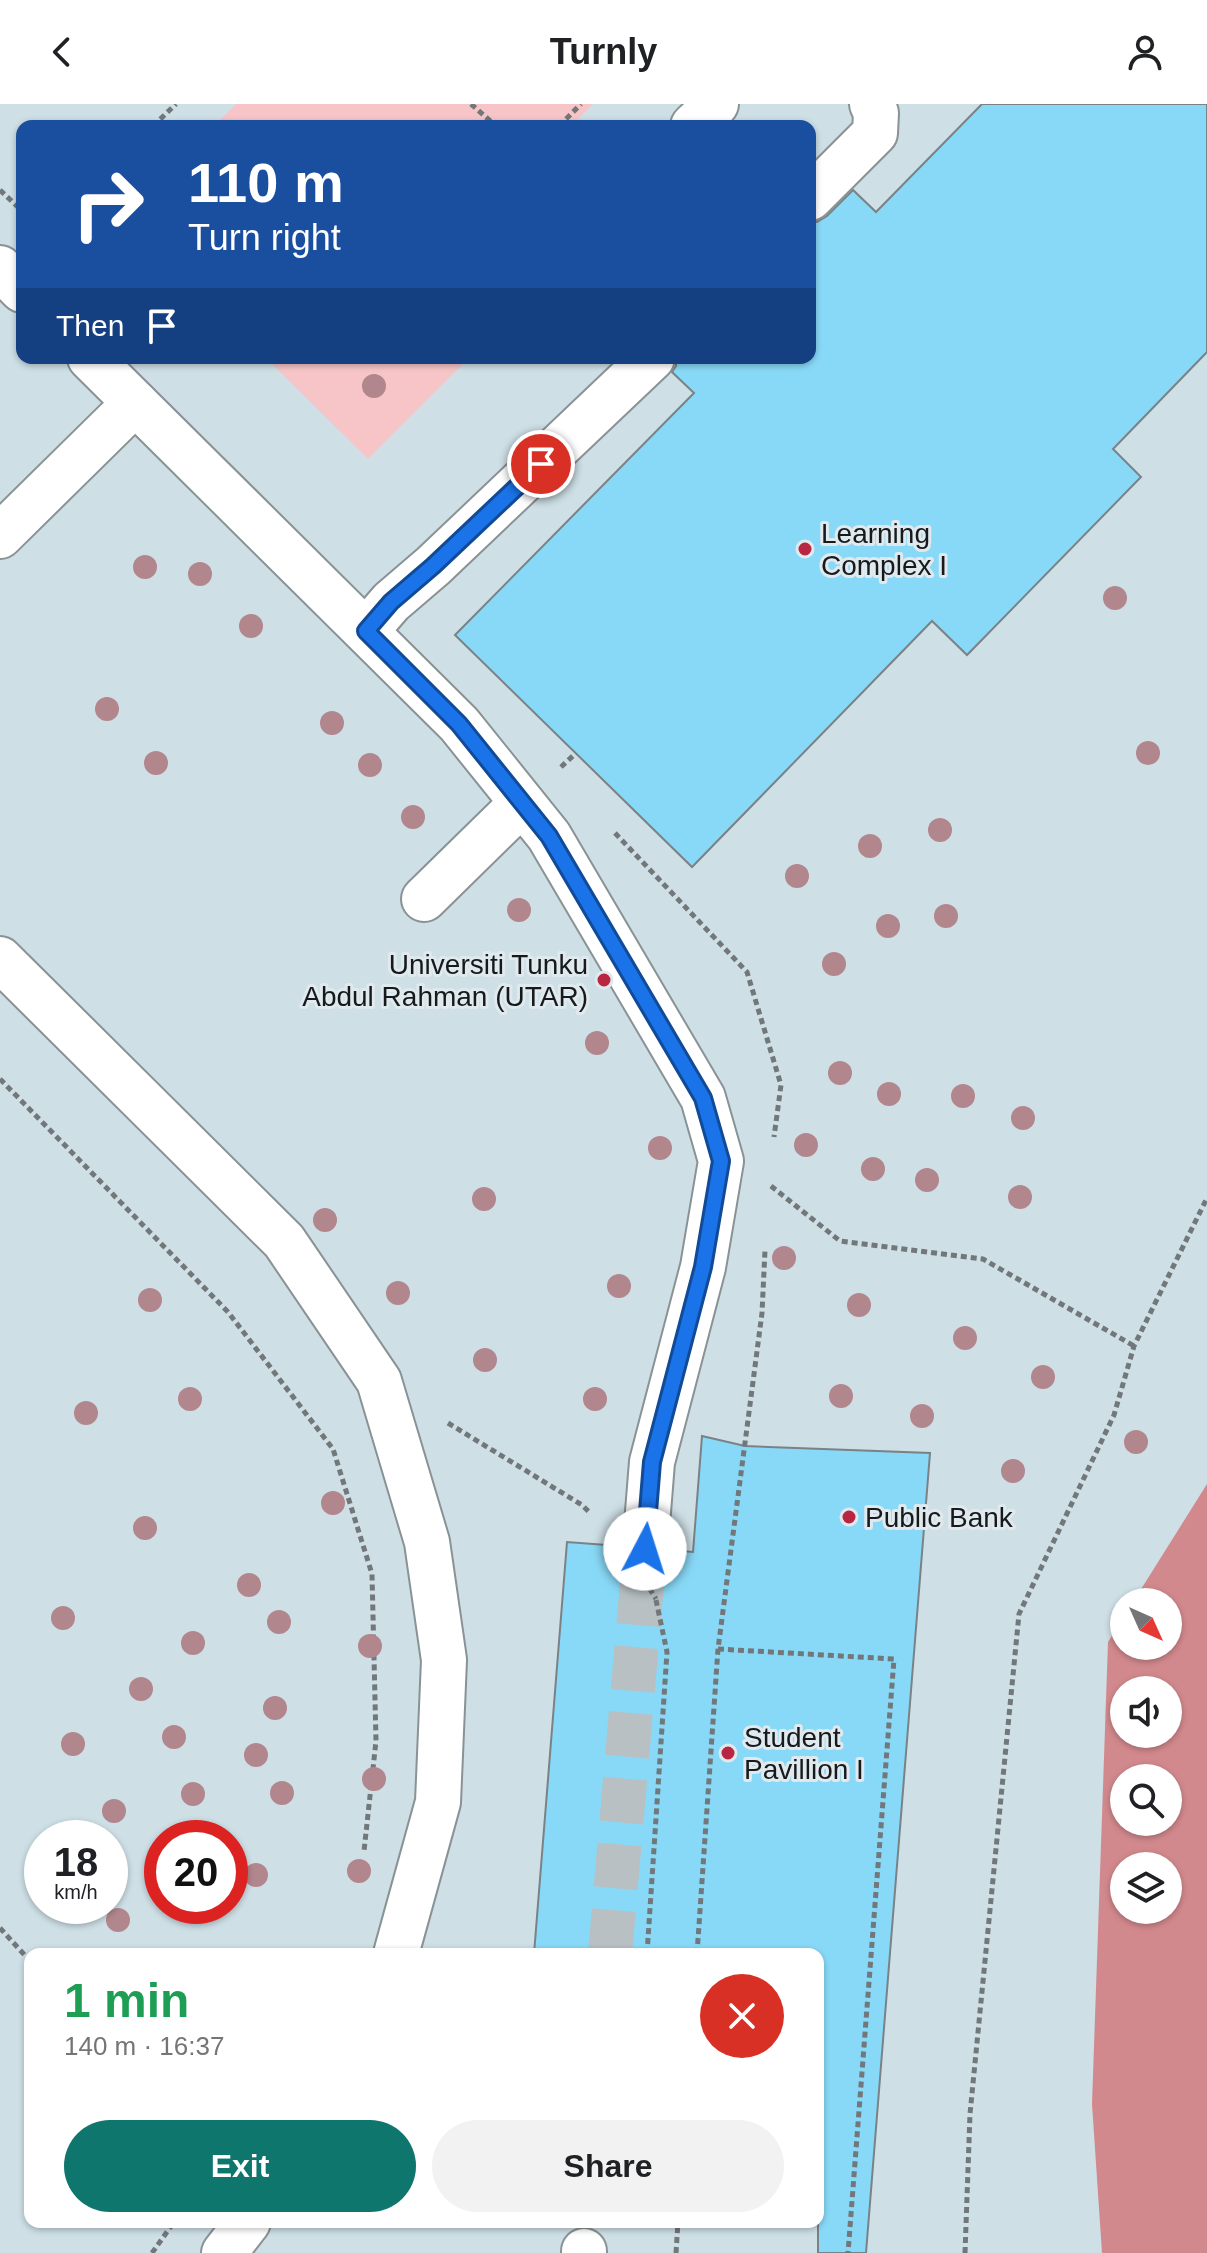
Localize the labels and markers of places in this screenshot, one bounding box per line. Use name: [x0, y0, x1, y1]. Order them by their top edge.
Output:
pin: [507, 430, 575, 498]
place label: Learning Complex I: [821, 518, 947, 581]
marker: Learning Complex I: [796, 540, 814, 558]
place label: Universiti Tunku Abdul Rahman (UTAR): [302, 949, 588, 1012]
marker: Universiti Tunku Abdul Rahman (UTAR): [595, 971, 613, 989]
place label: Public Bank: [865, 1502, 1014, 1533]
marker: Public Bank: [840, 1508, 858, 1526]
place label: Student Pavillion I: [744, 1722, 864, 1785]
marker: Student Pavillion I: [719, 1744, 737, 1762]

